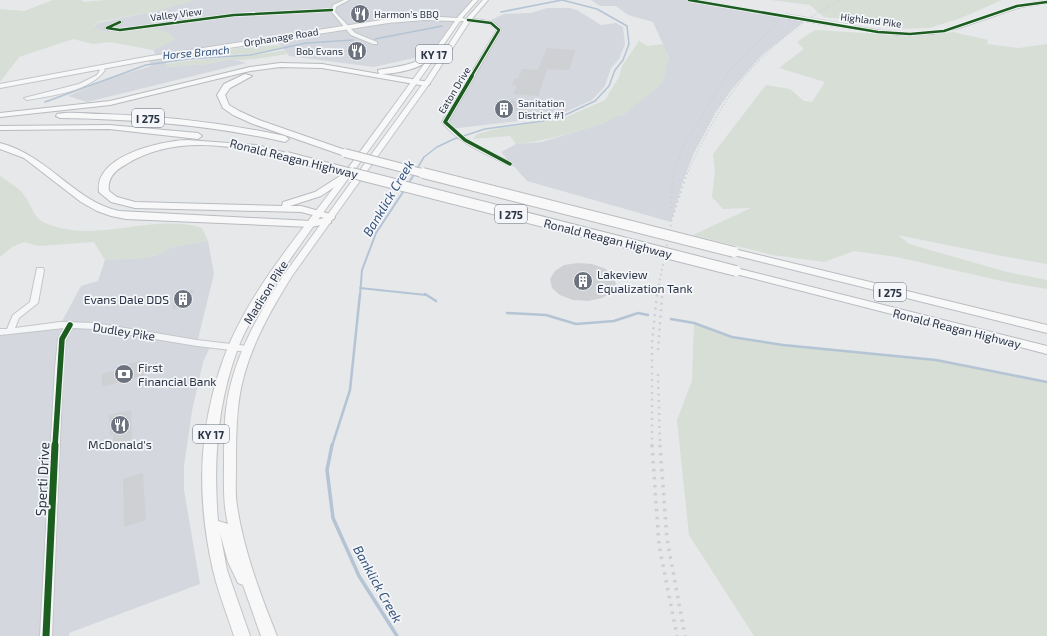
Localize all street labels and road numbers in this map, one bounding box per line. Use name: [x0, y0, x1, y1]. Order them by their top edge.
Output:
street label: Valley View: [150, 5, 202, 23]
street label: Highland Pike: [840, 10, 902, 30]
street label: Orphanage Road: [243, 25, 319, 49]
road number: KY 17: [416, 45, 452, 63]
street label: Eaton Drive: [435, 64, 473, 116]
road number: I 275: [132, 109, 164, 127]
street label: Ronald Reagan Highway: [228, 135, 360, 181]
road number: I 275: [495, 205, 527, 223]
street label: Ronald Reagan Highway: [542, 215, 674, 261]
street label: Madison Pike: [240, 258, 290, 326]
road number: I 275: [874, 283, 906, 301]
street label: Ronald Reagan Highway: [891, 305, 1023, 351]
street label: Dudley Pike: [92, 319, 156, 343]
road number: KY 17: [193, 425, 229, 443]
street label: Sperti Drive: [32, 441, 52, 517]

